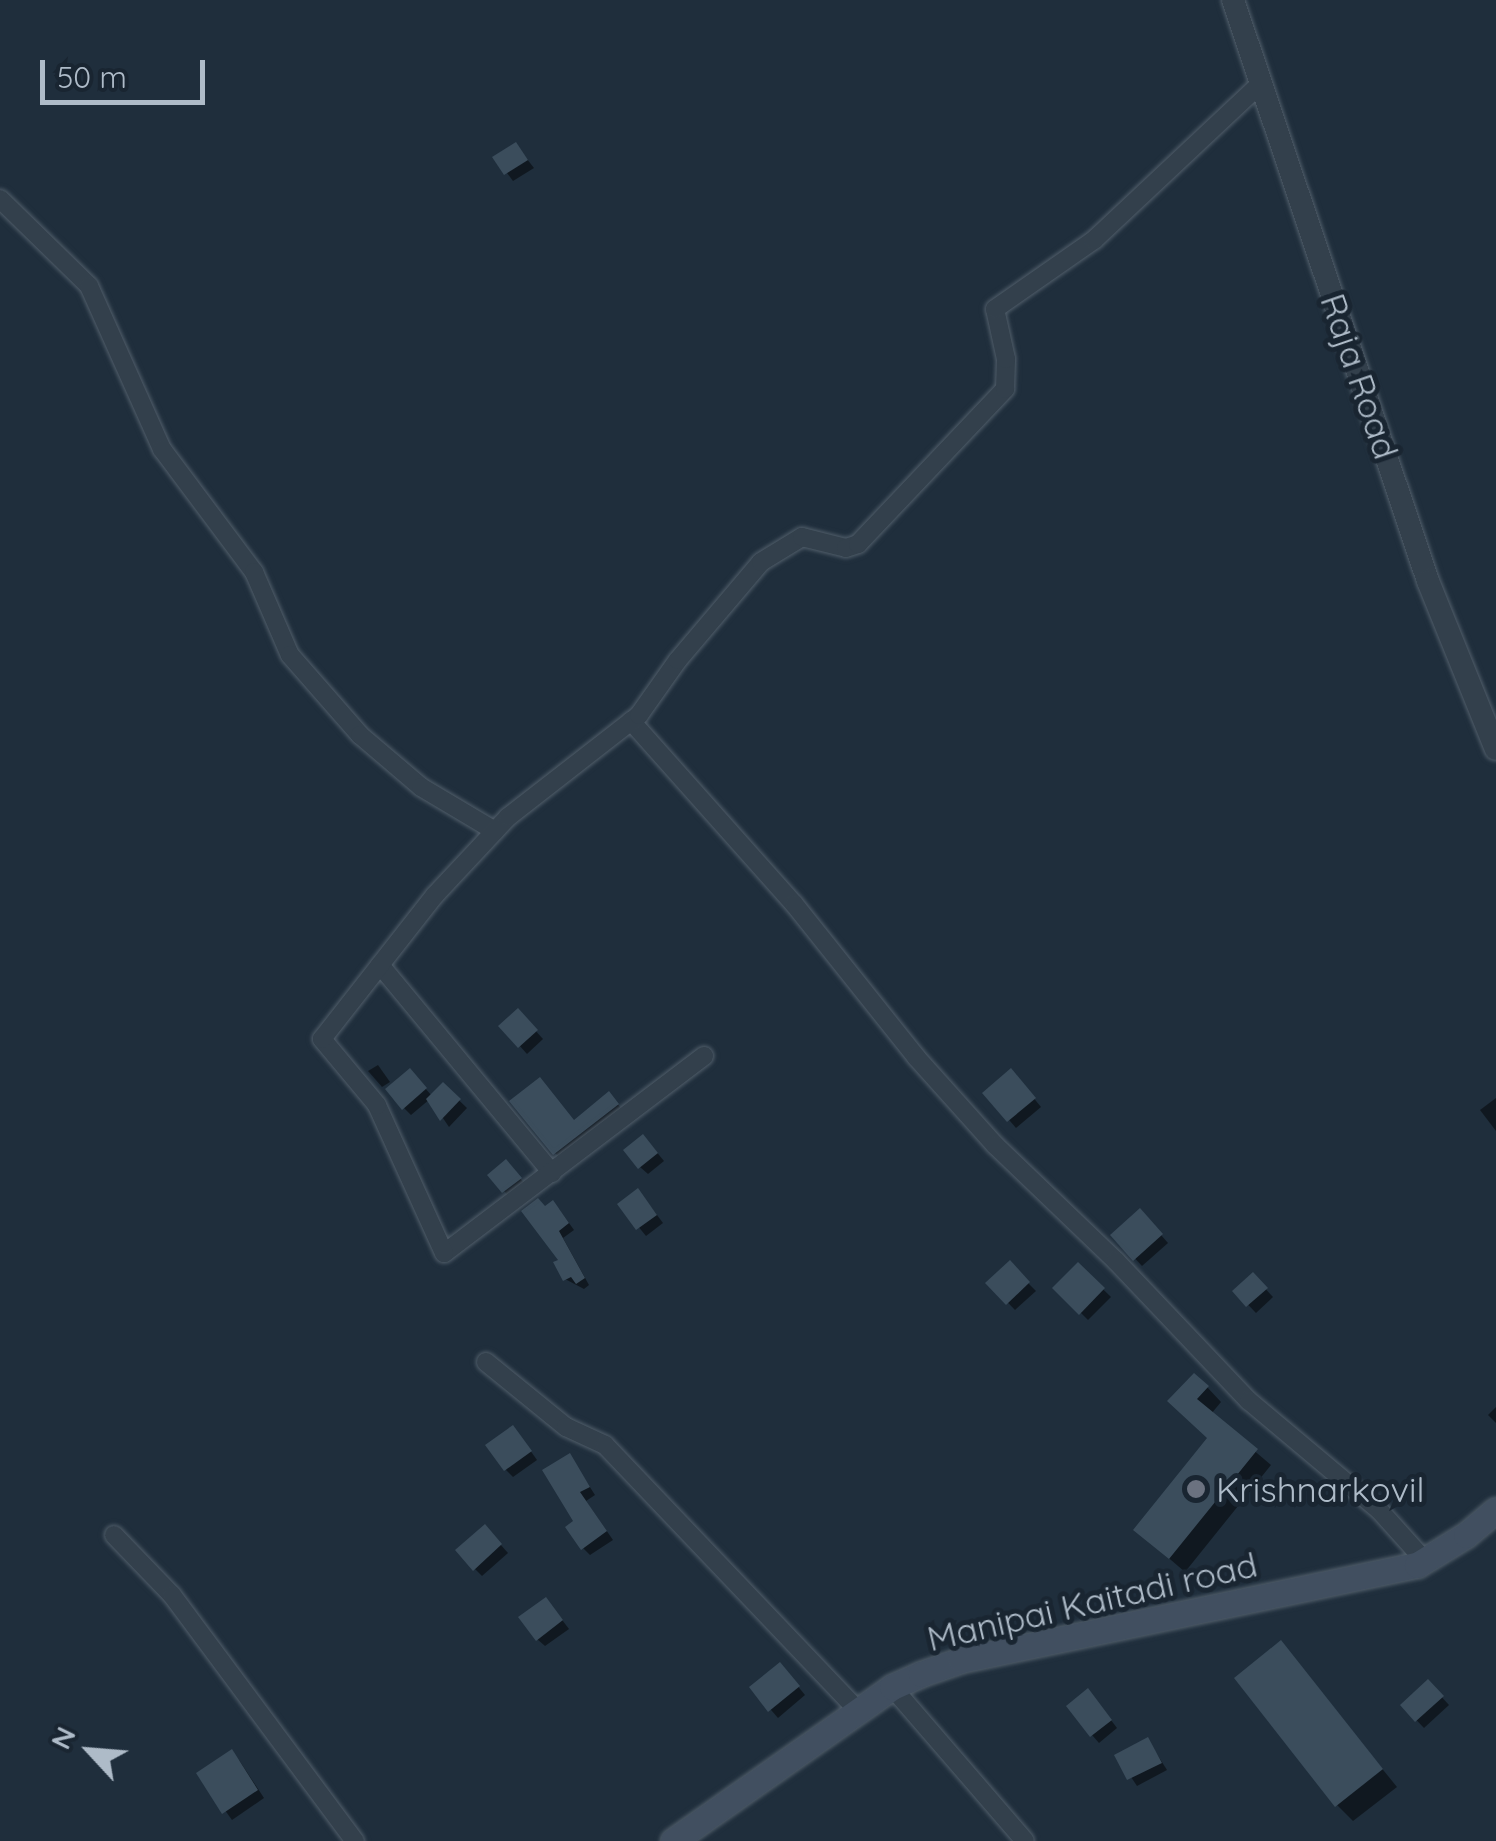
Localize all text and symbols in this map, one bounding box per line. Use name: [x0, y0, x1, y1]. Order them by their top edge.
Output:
scale bar: [45, 40, 210, 102]
text: 50 m: [57, 58, 127, 96]
street label: Raja Road: [1312, 288, 1408, 464]
place label: Krishnarkovil: [1216, 1468, 1424, 1510]
marker: Krishnarkovil: [1185, 1478, 1207, 1500]
street label: Manipai Kaitadi road: [923, 1543, 1261, 1659]
north arrow: [40, 1701, 140, 1801]
text: N: [42, 1721, 83, 1755]

